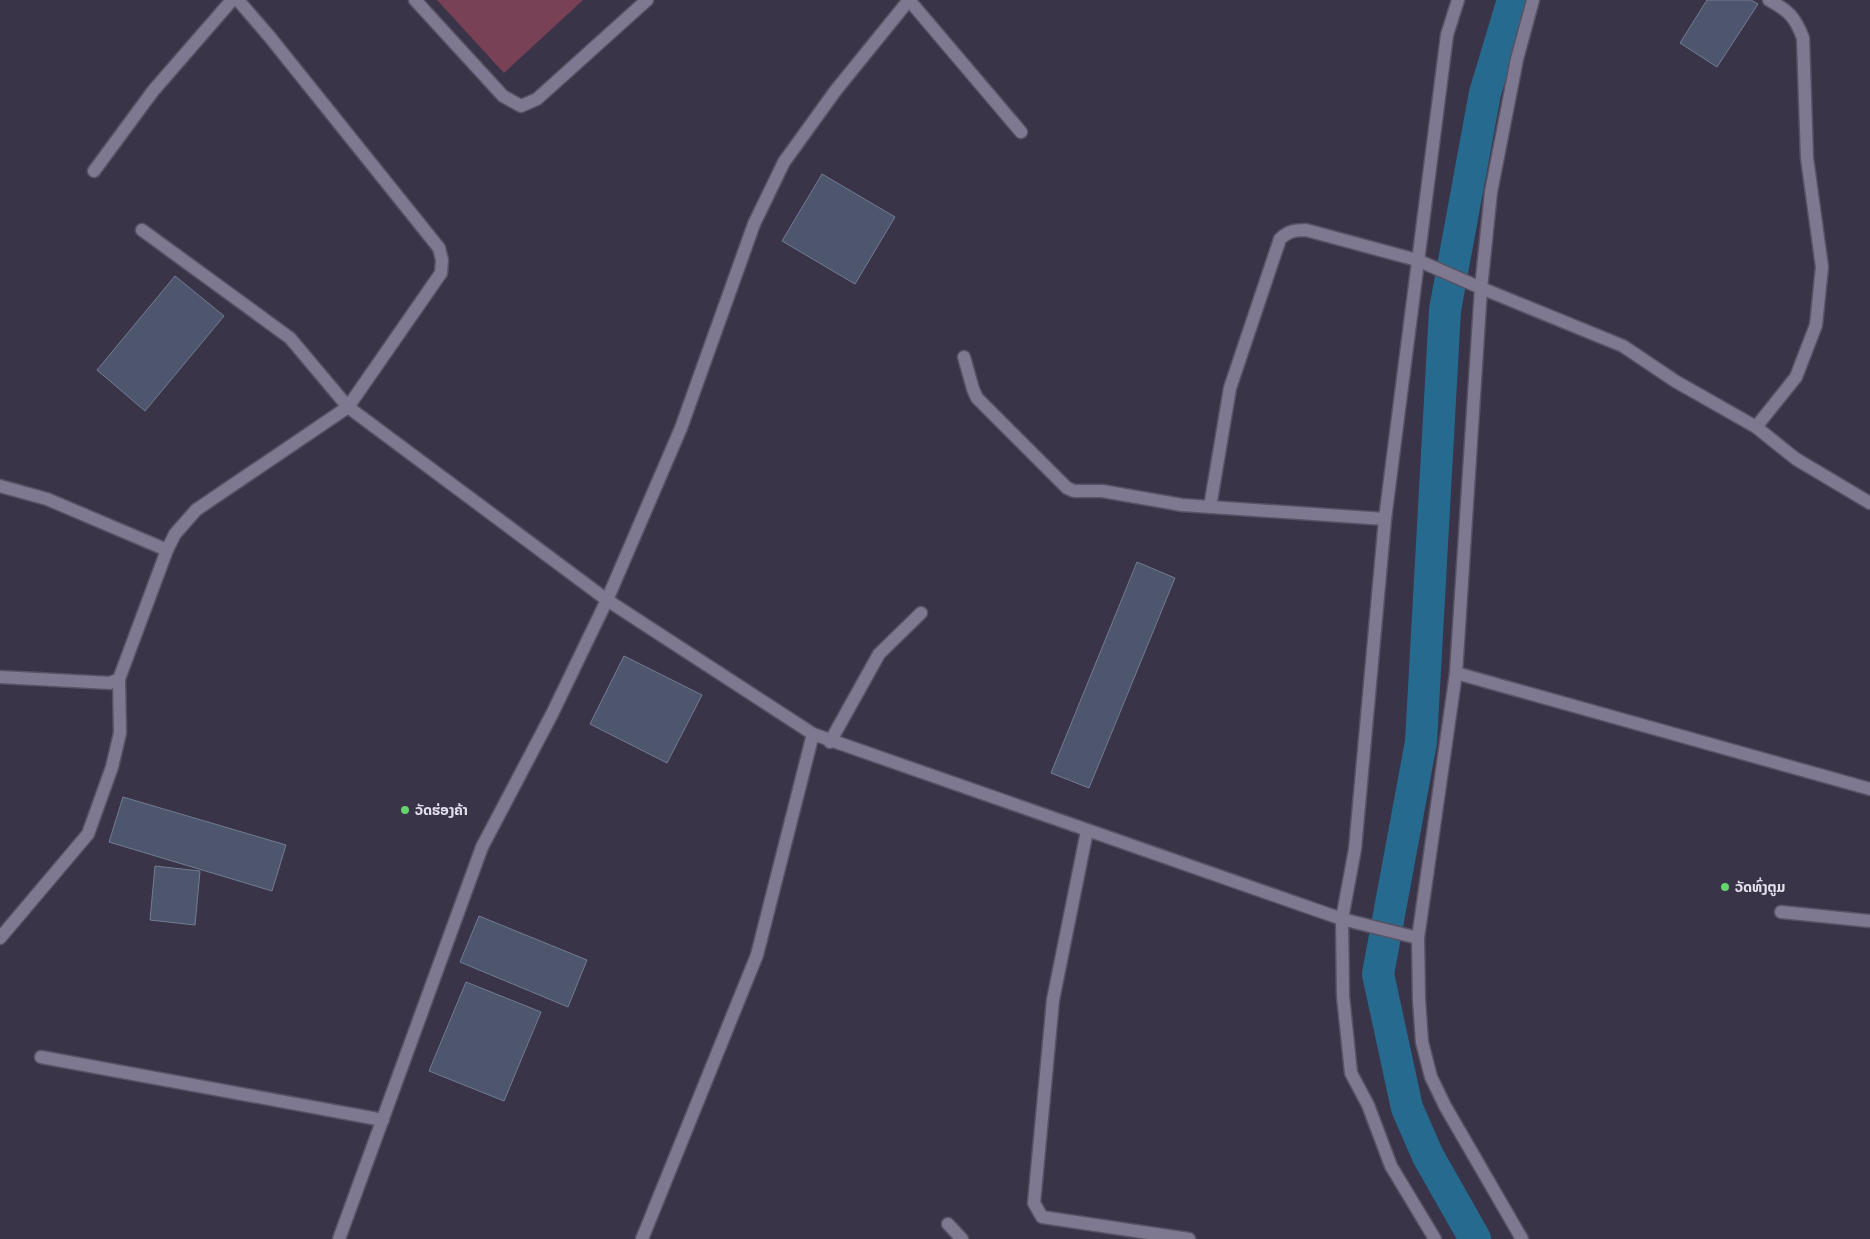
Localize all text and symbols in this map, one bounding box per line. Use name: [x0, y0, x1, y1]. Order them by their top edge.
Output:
place label: ວັດຮ່ອງຄ້າ: [415, 802, 468, 818]
marker: ວັດຮ່ອງຄ້າ: [399, 804, 411, 816]
place label: ວັດທົ່ງຕູມ: [1735, 877, 1785, 897]
marker: ວັດທົ່ງຕູມ: [1719, 881, 1731, 893]

